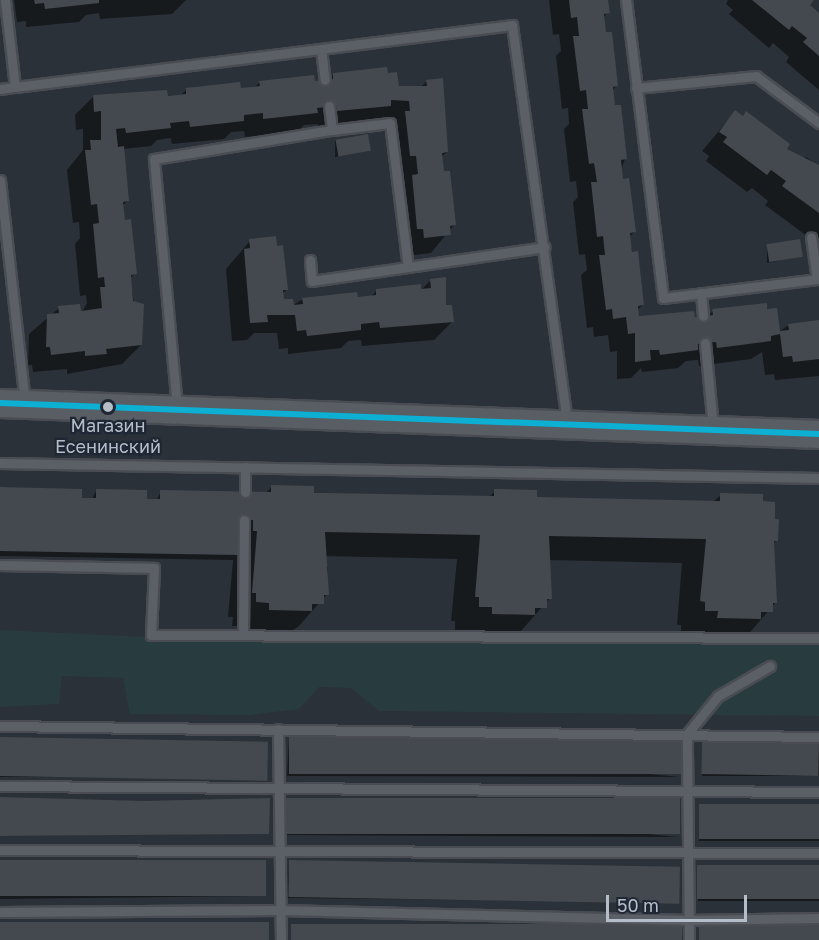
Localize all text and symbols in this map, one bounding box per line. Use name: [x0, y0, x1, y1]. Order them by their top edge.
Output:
marker: Магазин Есенинский: [102, 401, 114, 413]
place label: Магазин Есенинский: [55, 415, 161, 458]
scale bar: [609, 883, 750, 921]
text: 50 m: [617, 894, 659, 916]

